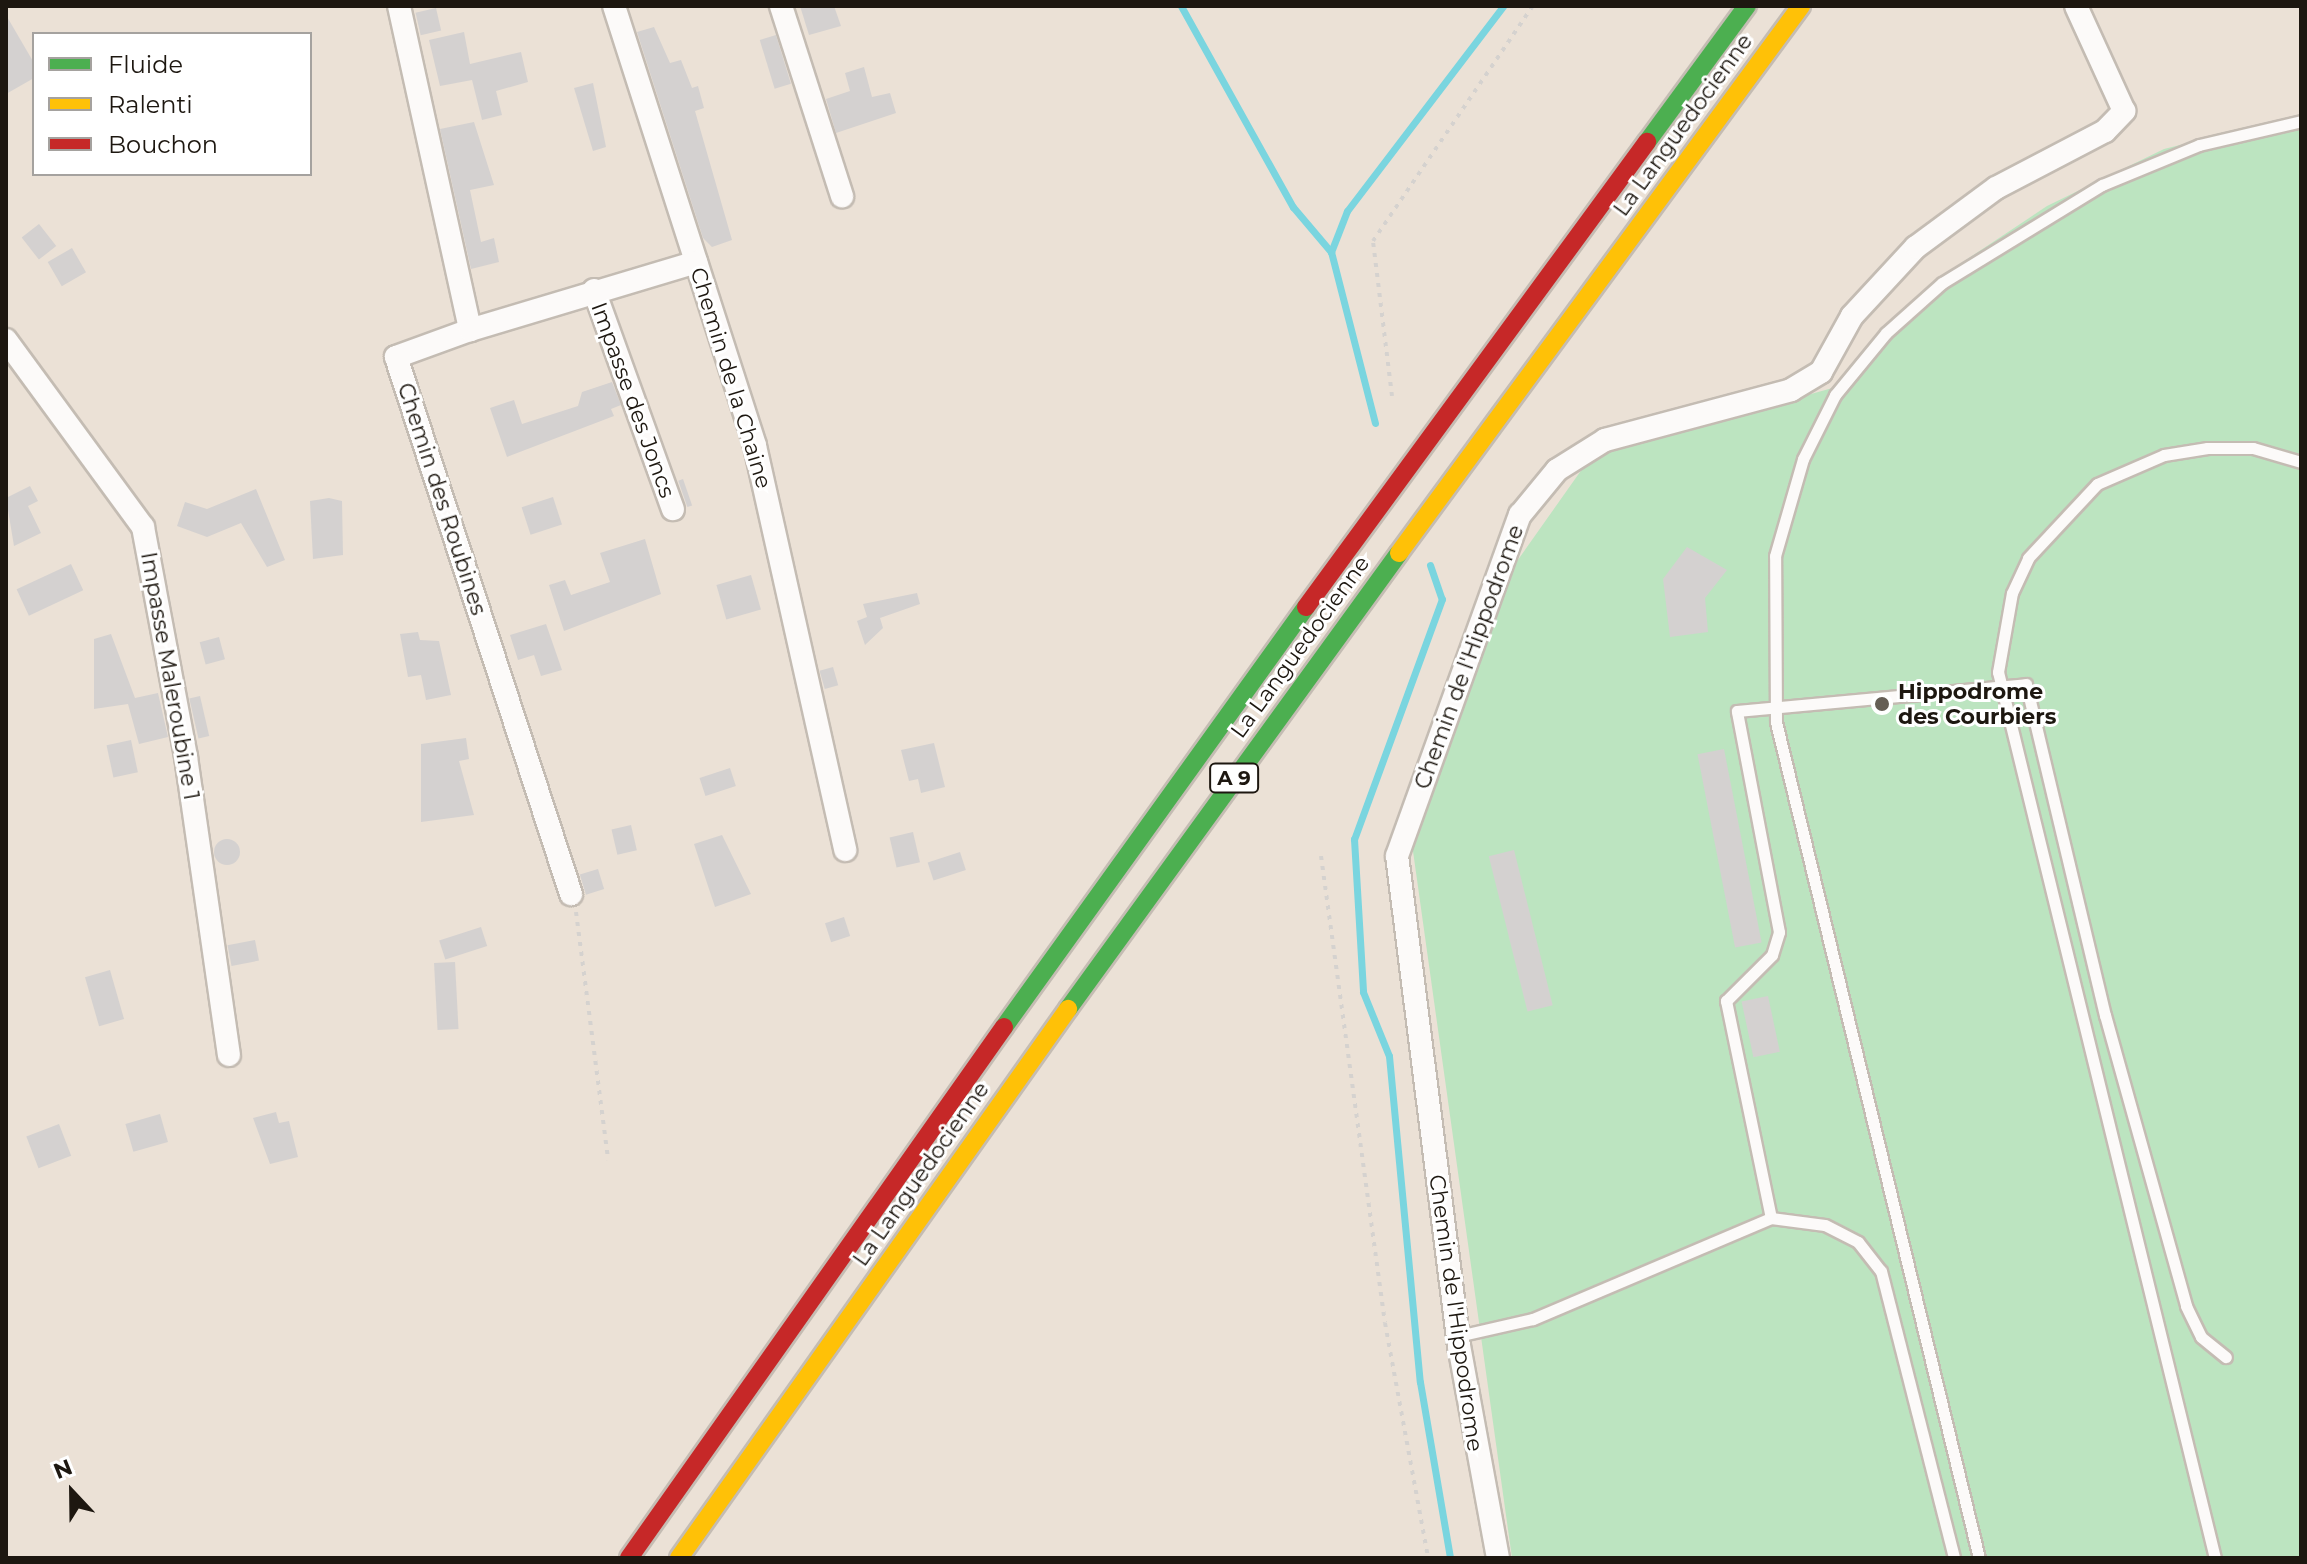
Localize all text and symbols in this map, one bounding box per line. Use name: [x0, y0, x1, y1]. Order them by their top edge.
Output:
street label: La Languedocienne: [1608, 29, 1758, 221]
legend: [32, 32, 312, 176]
text: Fluide: [108, 50, 183, 79]
text: Ralenti: [108, 90, 193, 119]
text: Bouchon: [108, 130, 218, 159]
street label: Chemin de la Chaine: [685, 264, 777, 492]
street label: Impasse des Joncs: [585, 299, 681, 501]
street label: Chemin des Roubines: [392, 380, 492, 618]
street label: Chemin de l'Hippodrome: [1409, 521, 1529, 793]
street label: Impasse Maleroubine 1: [135, 550, 205, 802]
street label: La Languedocienne: [1225, 551, 1375, 743]
place label: Hippodrome des Courbiers: [1898, 678, 2056, 730]
marker: Hippodrome des Courbiers: [1873, 695, 1891, 713]
road number: A 9: [1208, 762, 1260, 794]
street label: La Languedocienne: [847, 1077, 995, 1271]
street label: Chemin de l'Hippodrome: [1423, 1173, 1489, 1453]
north arrow: [32, 1452, 112, 1532]
text: N: [50, 1453, 76, 1485]

